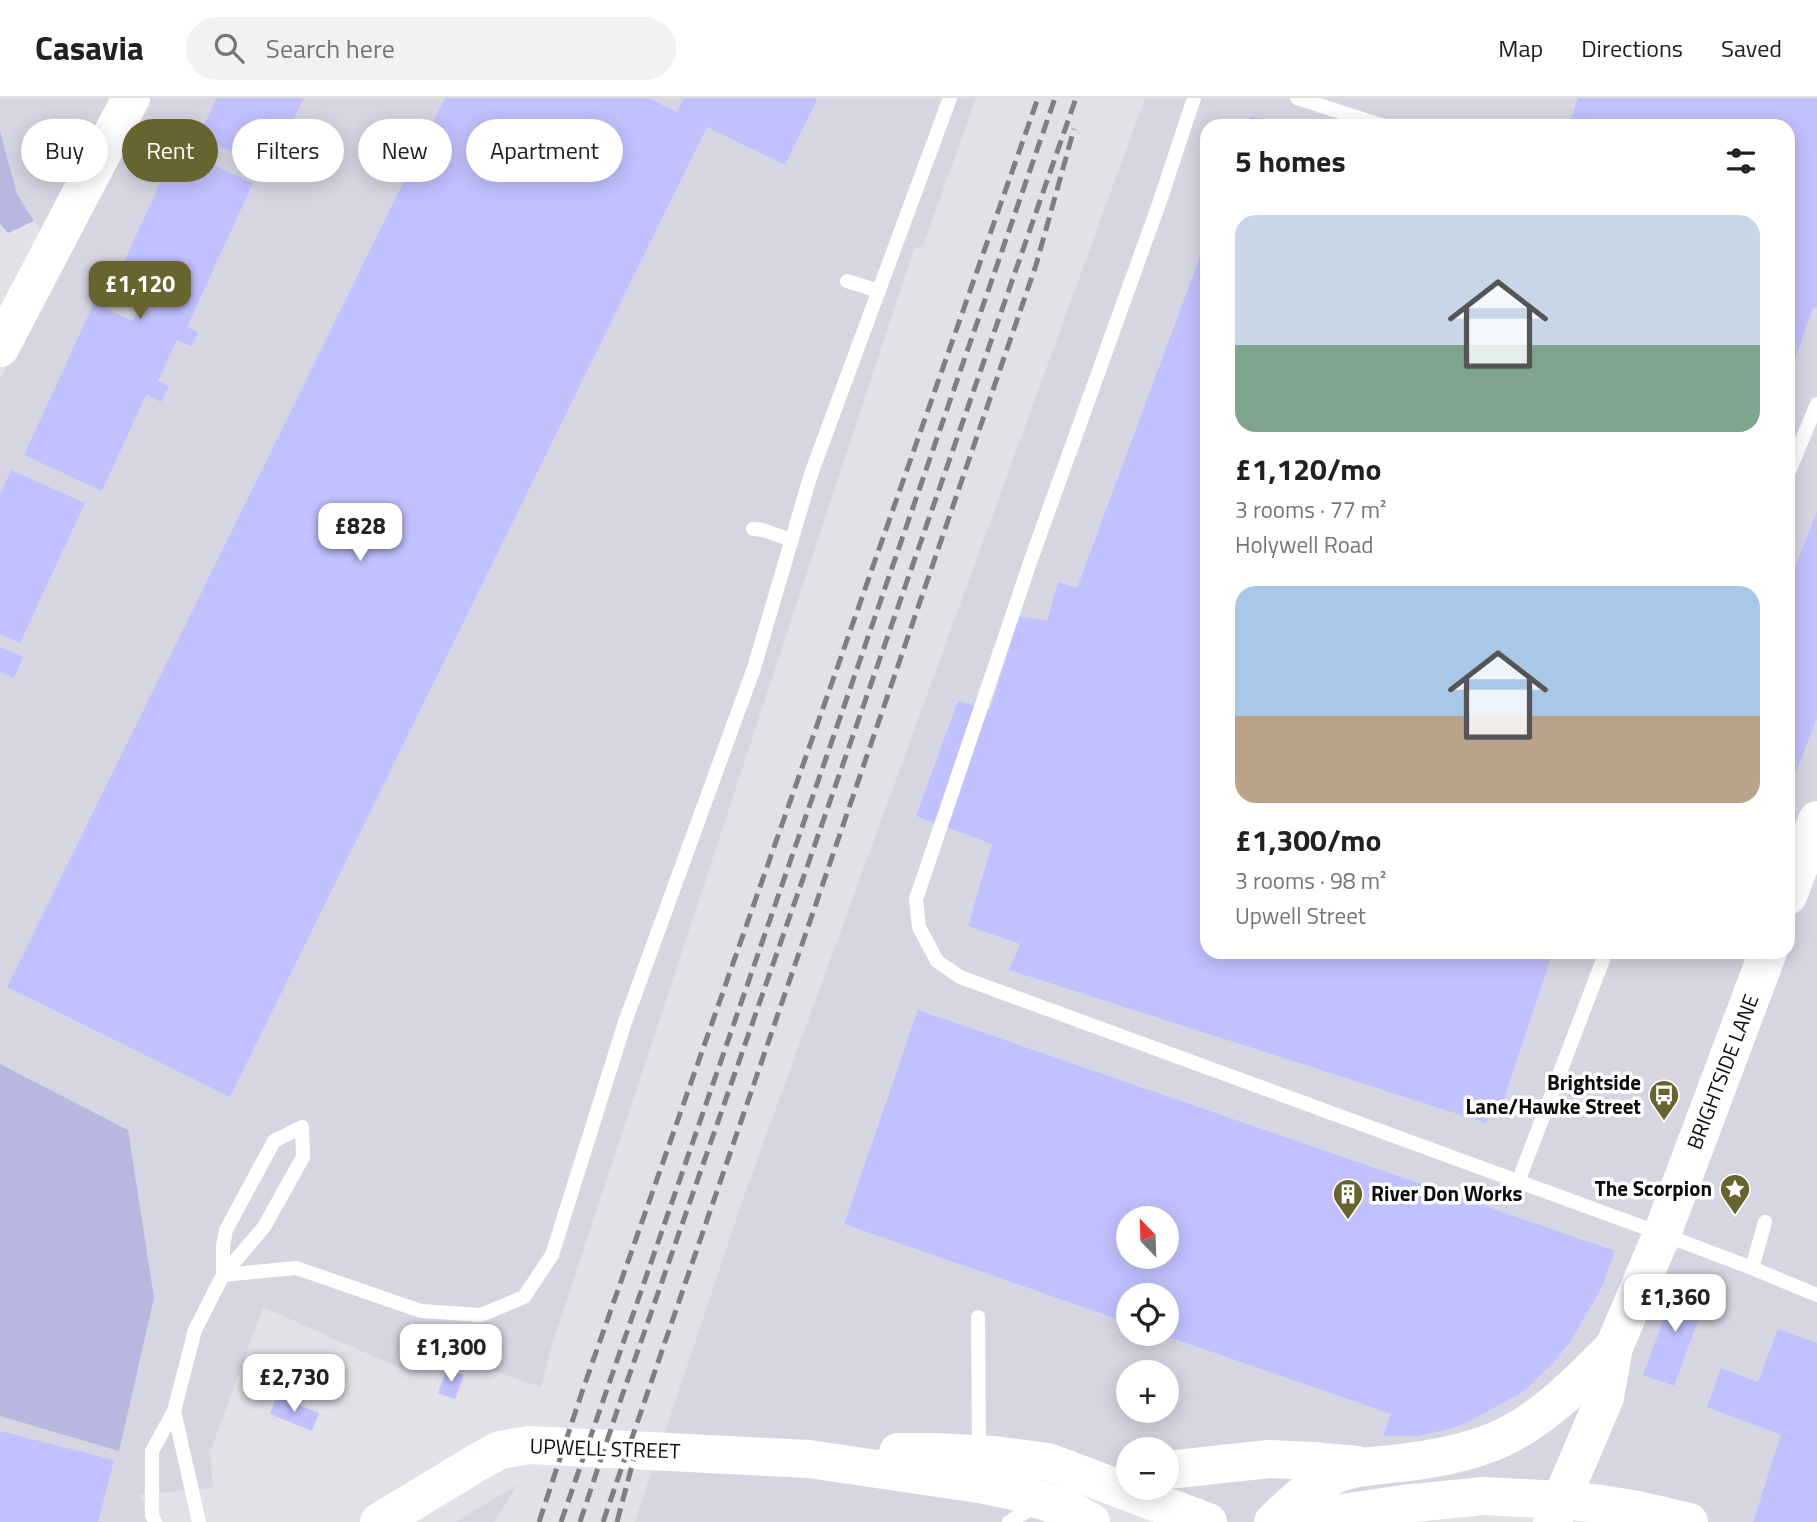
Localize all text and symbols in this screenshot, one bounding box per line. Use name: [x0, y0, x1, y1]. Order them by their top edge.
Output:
search box: [186, 17, 676, 80]
text: Casavia: [35, 23, 144, 73]
icon: search: [210, 29, 248, 67]
text: Search here: [266, 29, 395, 68]
text: Map: [1498, 30, 1543, 66]
text: Directions: [1581, 30, 1683, 66]
text: Saved: [1721, 30, 1782, 66]
chip: Buy: [21, 119, 108, 182]
chip: Rent: [122, 119, 218, 182]
chip: Filters: [232, 119, 344, 182]
chip: New: [358, 119, 452, 182]
chip: Apartment: [466, 119, 623, 182]
text: 5 homes: [1235, 138, 1346, 184]
icon: filters: [1722, 142, 1760, 180]
icon: home: [1435, 261, 1561, 387]
pin: £1,120: [83, 262, 197, 321]
text: £1,120: [105, 266, 175, 301]
text: £1,120/mo: [1235, 446, 1381, 492]
text: 3 rooms · 77 m²: [1235, 492, 1386, 527]
pin: £828: [319, 504, 401, 563]
text: £828: [334, 508, 386, 543]
text: Holywell Road: [1235, 527, 1373, 562]
icon: home: [1435, 632, 1561, 758]
text: £1,300/mo: [1235, 817, 1381, 863]
text: 3 rooms · 98 m²: [1235, 863, 1386, 898]
text: Upwell Street: [1235, 898, 1366, 933]
street label: BRIGHTSIDE LANE: [1678, 989, 1766, 1154]
place label: Brightside Lane/Hawke Street: [1465, 1066, 1641, 1122]
bus stop icon: Brightside Lane/Hawke Street: [1647, 1078, 1681, 1122]
place label: The Scorpion: [1595, 1172, 1712, 1204]
place icon: The Scorpion: [1718, 1172, 1752, 1216]
building icon: River Don Works: [1331, 1177, 1365, 1221]
place label: River Don Works: [1371, 1177, 1523, 1209]
north arrow: [1116, 1206, 1180, 1269]
map controls: [1116, 1206, 1179, 1500]
pin: £1,360: [1618, 1274, 1732, 1334]
text: £1,360: [1640, 1279, 1710, 1314]
button: locate: [1116, 1283, 1179, 1346]
pin: £1,300: [394, 1324, 508, 1384]
text: £1,300: [416, 1329, 486, 1364]
pin: £2,730: [237, 1354, 351, 1414]
text: £2,730: [259, 1359, 329, 1394]
button: +: [1116, 1360, 1179, 1423]
street label: UPWELL STREET: [529, 1429, 681, 1467]
button: −: [1116, 1437, 1179, 1500]

